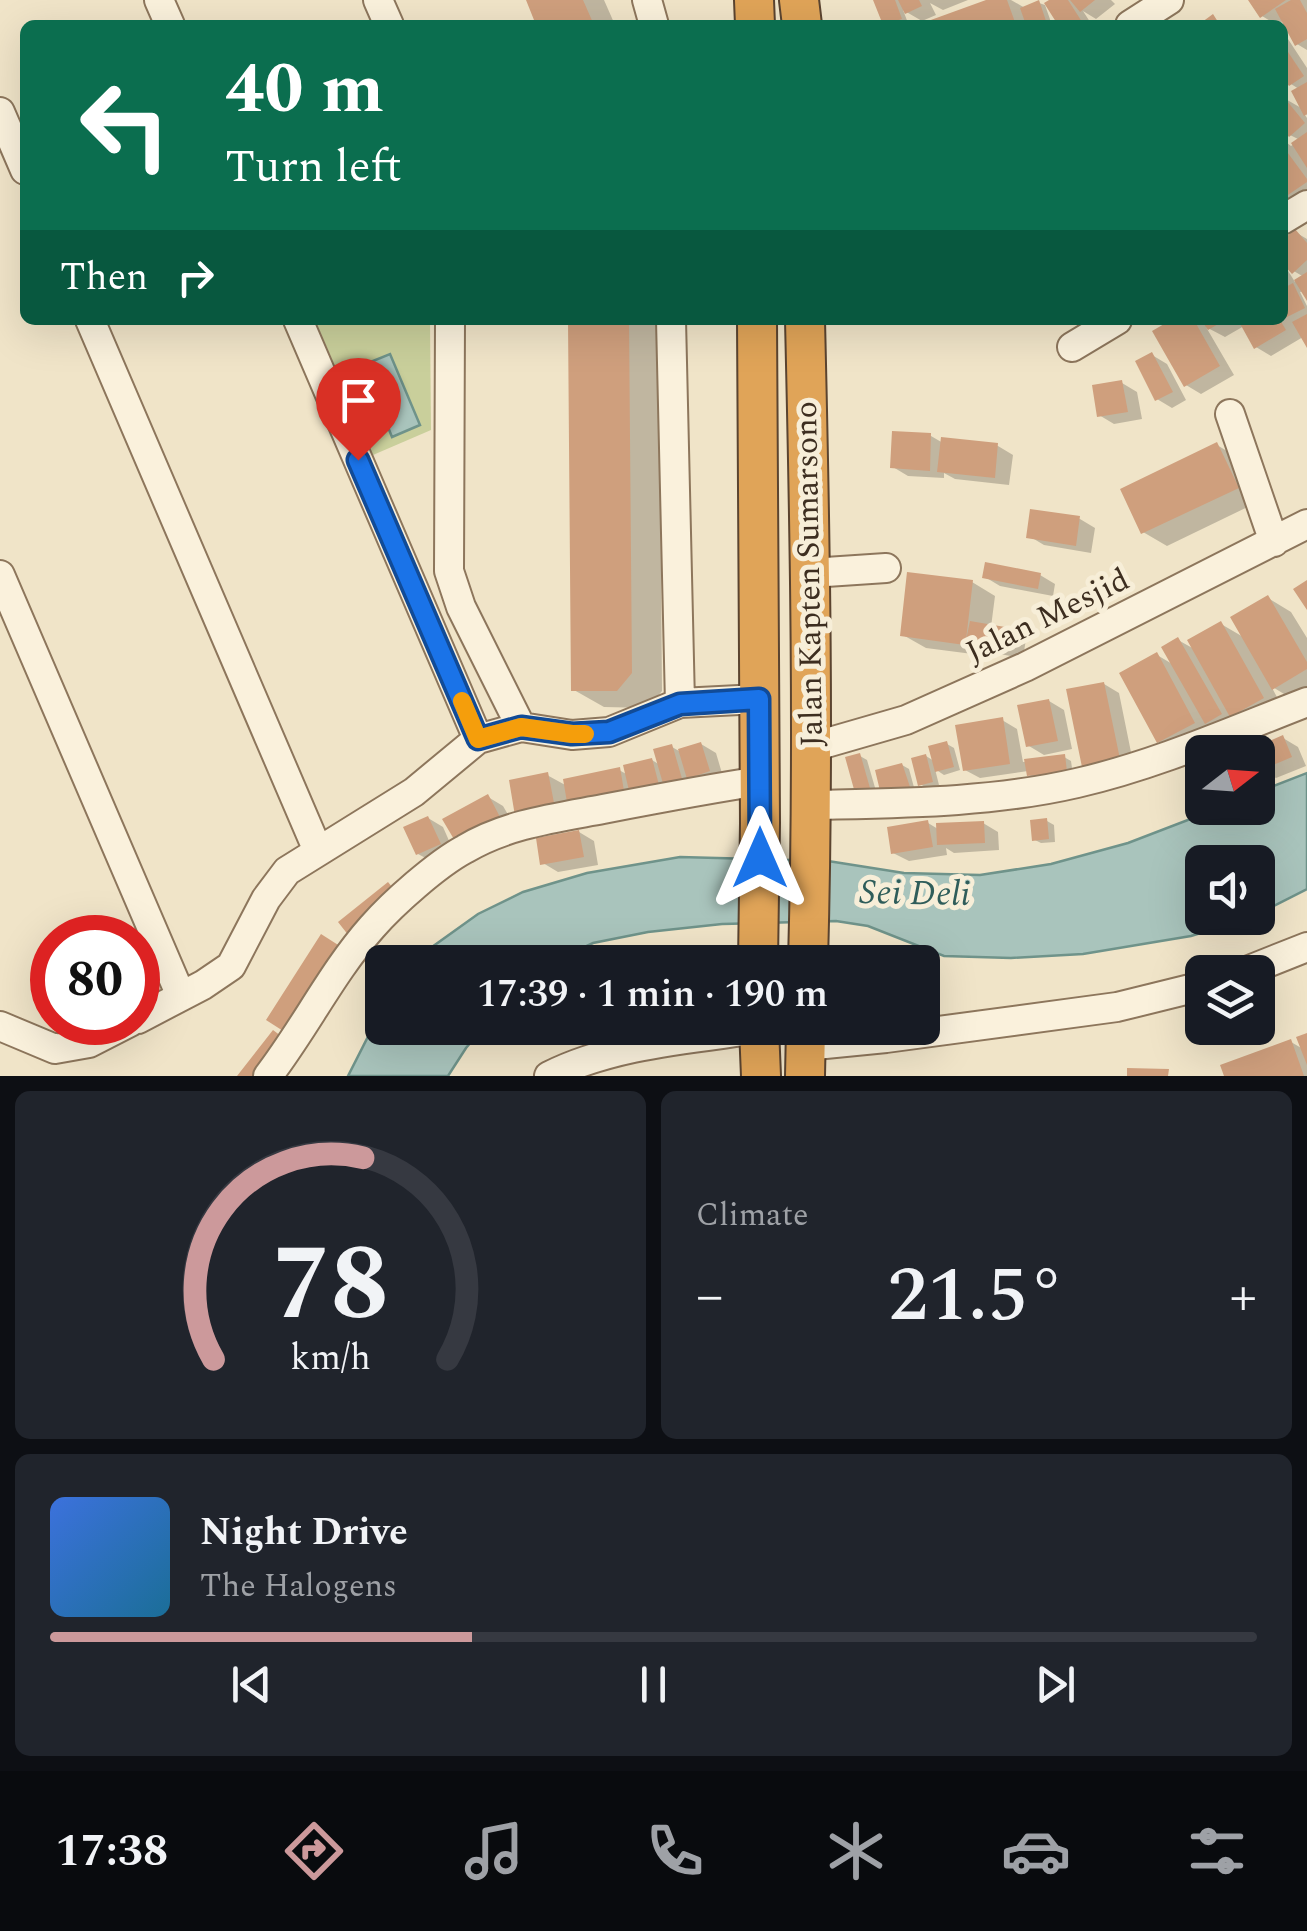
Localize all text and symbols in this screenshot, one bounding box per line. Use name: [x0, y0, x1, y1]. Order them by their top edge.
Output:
text: 40 m: [225, 37, 384, 143]
icon: left: [60, 60, 190, 190]
text: Turn left: [225, 133, 402, 202]
text: Then: [60, 249, 148, 307]
icon: right: [168, 250, 223, 305]
pin: [316, 358, 401, 461]
icon: arrive: [331, 373, 386, 428]
street label: Jalan Kapten Sumarsono: [782, 401, 837, 747]
street label: Jalan Mesjid: [958, 556, 1138, 677]
north arrow: [1185, 735, 1275, 825]
map controls: [1185, 735, 1275, 1045]
position arrow: [708, 806, 812, 910]
button: sound: [1185, 845, 1275, 935]
water label: Sei Deli: [859, 866, 971, 921]
speed limit sign: 80: [30, 915, 160, 1045]
button: layers: [1185, 955, 1275, 1045]
text: 17:39 · 1 min · 190 m: [477, 966, 828, 1024]
text: Climate: [696, 1191, 808, 1240]
text: 78: [272, 1207, 389, 1365]
text: 21.5°: [888, 1240, 1065, 1354]
text: −: [696, 1255, 724, 1338]
text: +: [1229, 1255, 1257, 1338]
text: km/h: [290, 1331, 371, 1386]
text: Night Drive: [200, 1504, 408, 1562]
text: The Halogens: [200, 1562, 397, 1611]
icon: previous: [224, 1657, 279, 1712]
icon: pause: [626, 1657, 681, 1712]
icon: next: [1028, 1657, 1083, 1712]
icon: directions: [279, 1816, 349, 1886]
icon: music: [459, 1816, 529, 1886]
icon: phone: [640, 1816, 710, 1886]
icon: climate: [821, 1816, 891, 1886]
icon: car: [1001, 1816, 1071, 1886]
icon: filters: [1182, 1816, 1252, 1886]
text: 17:38: [55, 1817, 168, 1886]

